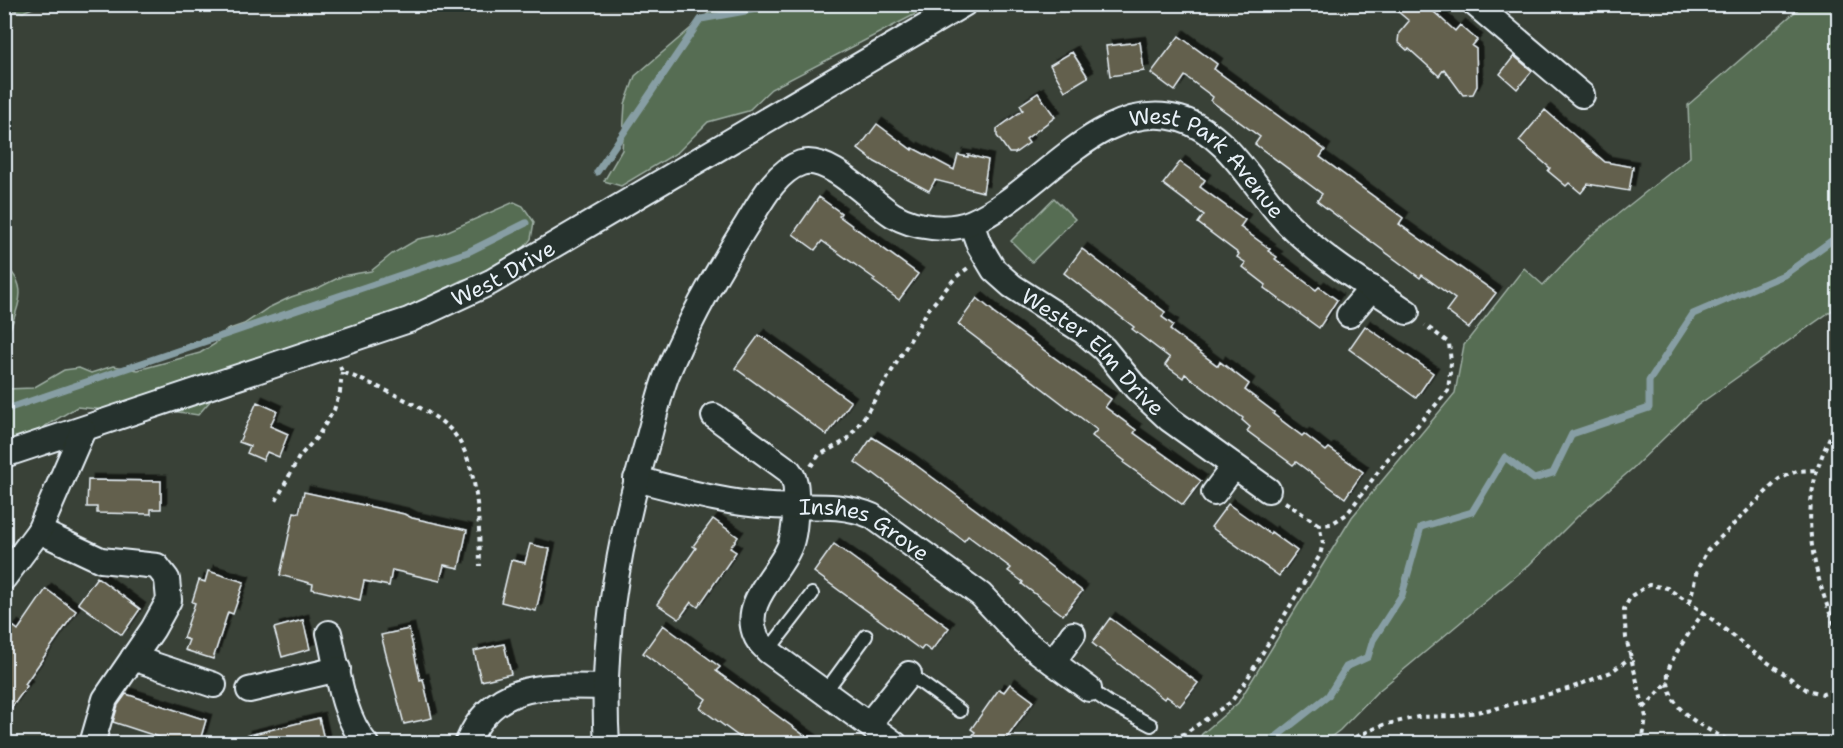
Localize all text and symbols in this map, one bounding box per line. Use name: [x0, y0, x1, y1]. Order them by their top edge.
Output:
street label: West Park Avenue: [1127, 101, 1291, 225]
street label: West Drive: [447, 234, 560, 313]
street label: Wester Elm Drive: [1016, 282, 1171, 422]
street label: Inshes Grove: [799, 492, 935, 568]

